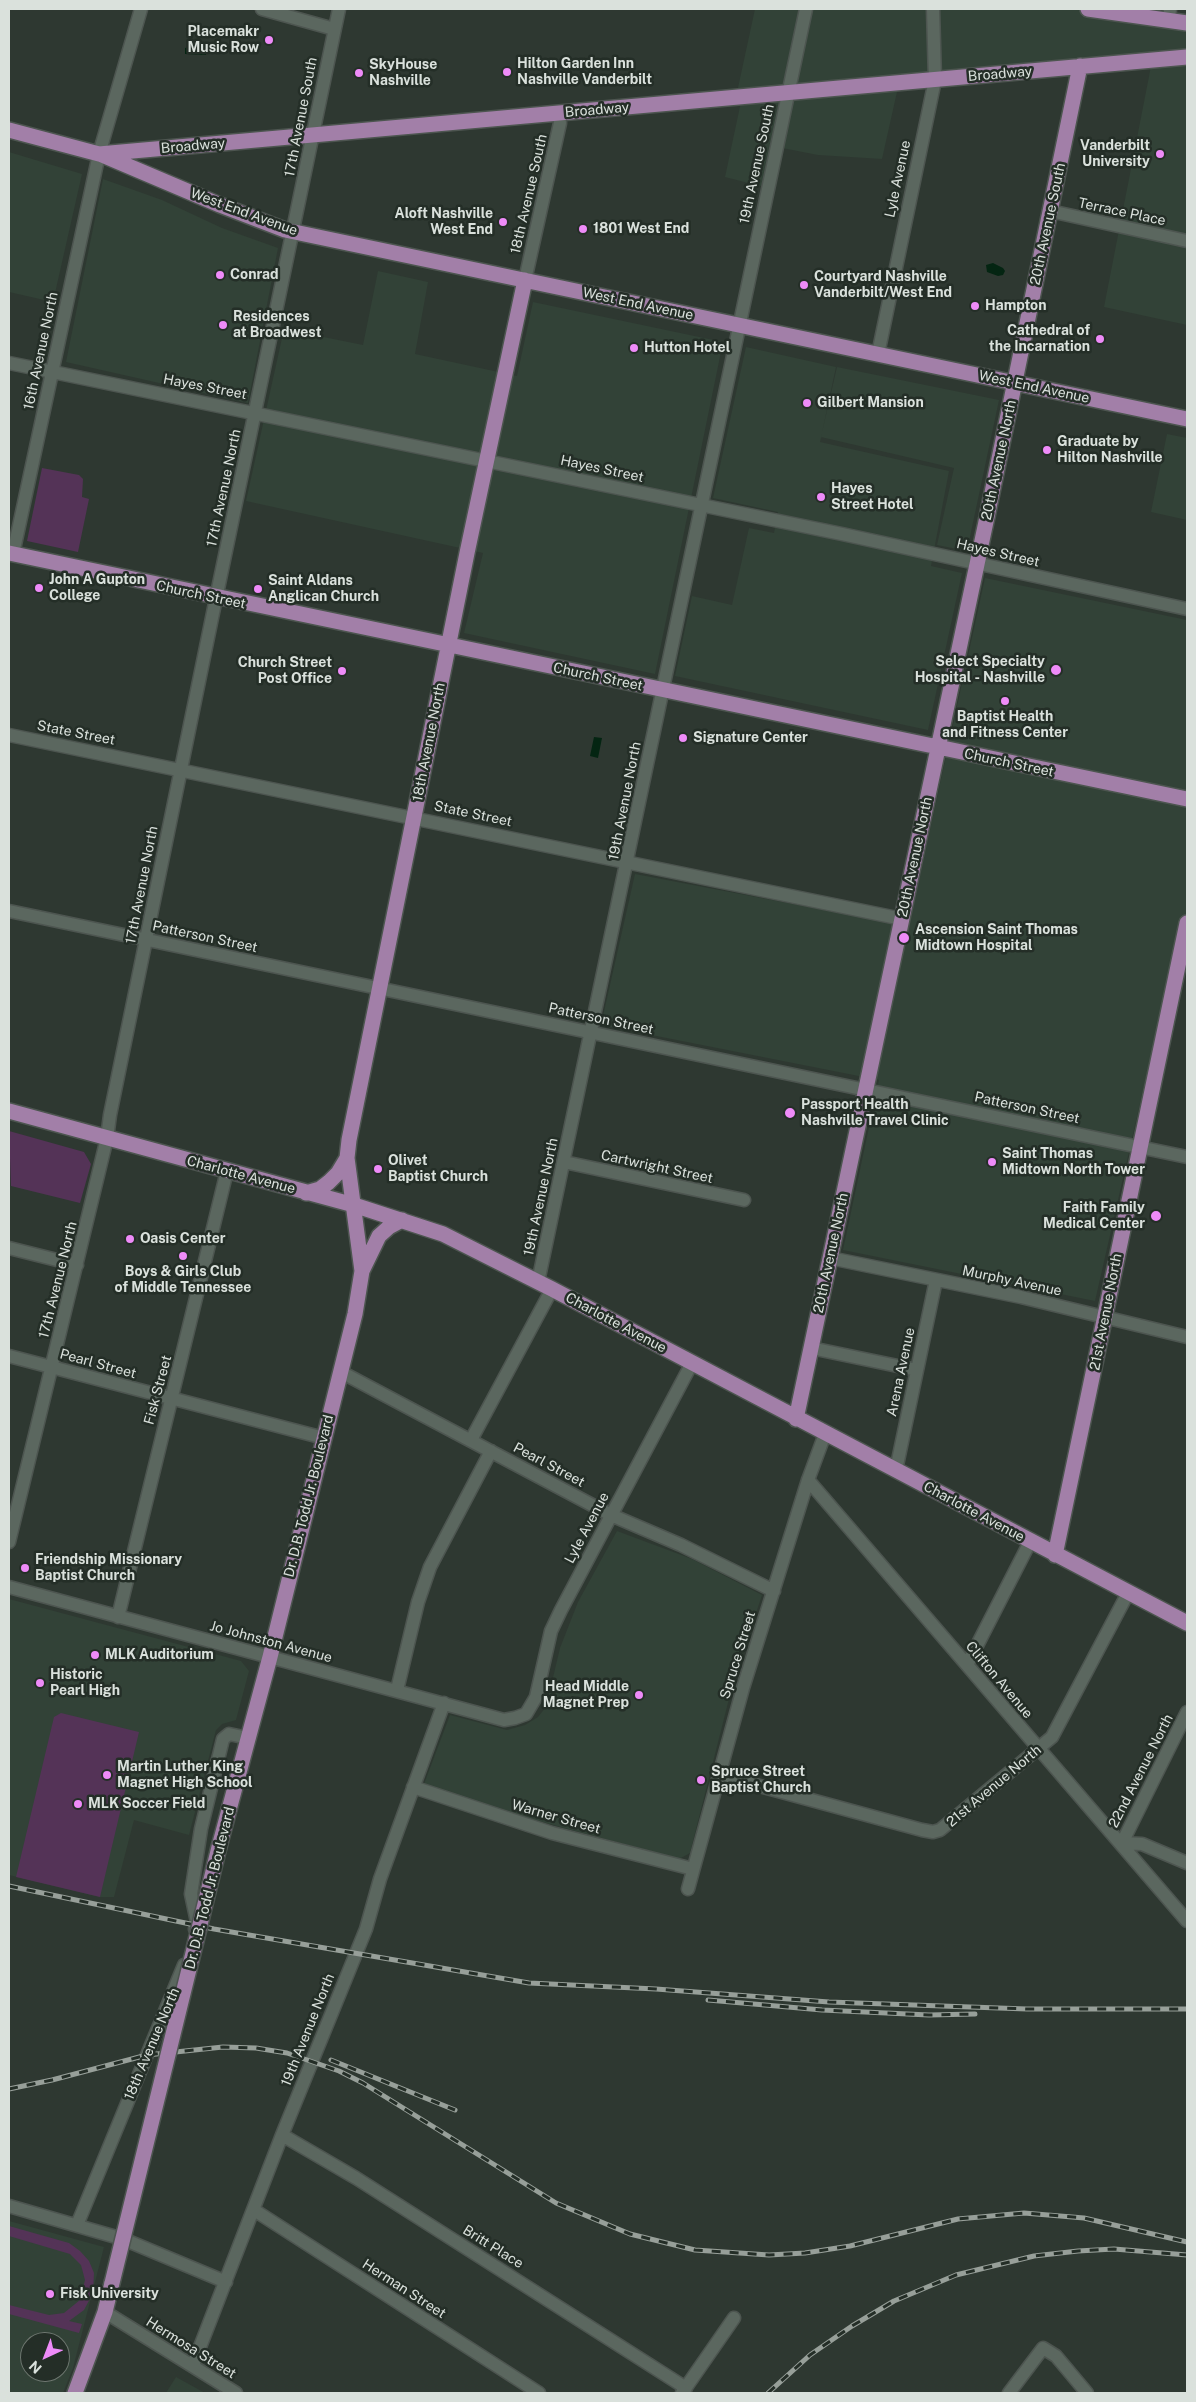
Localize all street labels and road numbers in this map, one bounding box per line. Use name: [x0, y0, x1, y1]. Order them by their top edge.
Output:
street label: 17th Avenue South: [281, 56, 321, 178]
street label: Broadway: [967, 63, 1033, 85]
street label: Broadway: [564, 99, 630, 121]
street label: 19th Avenue South: [736, 103, 778, 225]
street label: 18th Avenue South: [507, 133, 551, 255]
street label: Broadway: [160, 135, 226, 157]
street label: Lyle Avenue: [882, 139, 914, 219]
street label: 20th Avenue South: [1027, 161, 1069, 287]
street label: West End Avenue: [188, 185, 300, 239]
street label: Terrace Place: [1077, 195, 1167, 229]
street label: West End Avenue: [581, 284, 695, 324]
street label: 16th Avenue North: [20, 291, 62, 411]
street label: West End Avenue: [977, 367, 1091, 407]
street label: Hayes Street: [162, 371, 248, 403]
street label: 20th Avenue North: [978, 398, 1020, 522]
street label: 17th Avenue North: [203, 428, 245, 548]
street label: Hayes Street: [559, 452, 645, 486]
street label: Hayes Street: [955, 535, 1041, 571]
street label: Church Street: [155, 577, 247, 613]
street label: Church Street: [552, 659, 644, 695]
street label: 18th Avenue North: [409, 681, 449, 803]
street label: State Street: [35, 717, 117, 749]
street label: 19th Avenue North: [605, 740, 645, 862]
street label: Church Street: [963, 745, 1055, 781]
street label: 20th Avenue North: [894, 795, 936, 919]
street label: State Street: [432, 798, 514, 830]
street label: 17th Avenue North: [122, 825, 162, 945]
street label: Patterson Street: [151, 918, 259, 956]
street label: Patterson Street: [547, 1000, 655, 1038]
street label: Patterson Street: [973, 1089, 1081, 1127]
street label: 19th Avenue North: [520, 1137, 562, 1257]
street label: Cartwright Street: [599, 1147, 715, 1187]
street label: Charlotte Avenue: [185, 1152, 297, 1198]
street label: 20th Avenue North: [810, 1191, 852, 1315]
street label: 17th Avenue North: [35, 1220, 81, 1340]
street label: 21st Avenue North: [1086, 1252, 1126, 1372]
street label: Murphy Avenue: [961, 1262, 1063, 1300]
street label: Charlotte Avenue: [563, 1289, 669, 1357]
street label: Arena Avenue: [883, 1326, 919, 1418]
street label: Pearl Street: [58, 1346, 138, 1382]
street label: Fisk Street: [141, 1354, 175, 1426]
street label: Dr. D.B. Todd Jr. Boulevard: [281, 1413, 337, 1579]
street label: Pearl Street: [510, 1439, 588, 1491]
street label: Charlotte Avenue: [921, 1478, 1027, 1546]
street label: Lyle Avenue: [561, 1489, 613, 1567]
street label: Spruce Street: [717, 1609, 759, 1701]
street label: Jo Johnston Avenue: [208, 1618, 334, 1666]
street label: Clifton Avenue: [962, 1638, 1036, 1722]
street label: 22nd Avenue North: [1105, 1711, 1177, 1831]
street label: 21st Avenue North: [943, 1741, 1045, 1831]
street label: Warner Street: [510, 1796, 602, 1838]
street label: Dr. D.B. Todd Jr. Boulevard: [182, 1805, 238, 1971]
street label: 19th Avenue North: [278, 1971, 338, 2089]
street label: 18th Avenue North: [121, 1985, 183, 2103]
street label: Britt Place: [460, 2222, 526, 2272]
street label: Herman Street: [359, 2256, 449, 2322]
street label: Hermosa Street: [143, 2314, 239, 2382]

